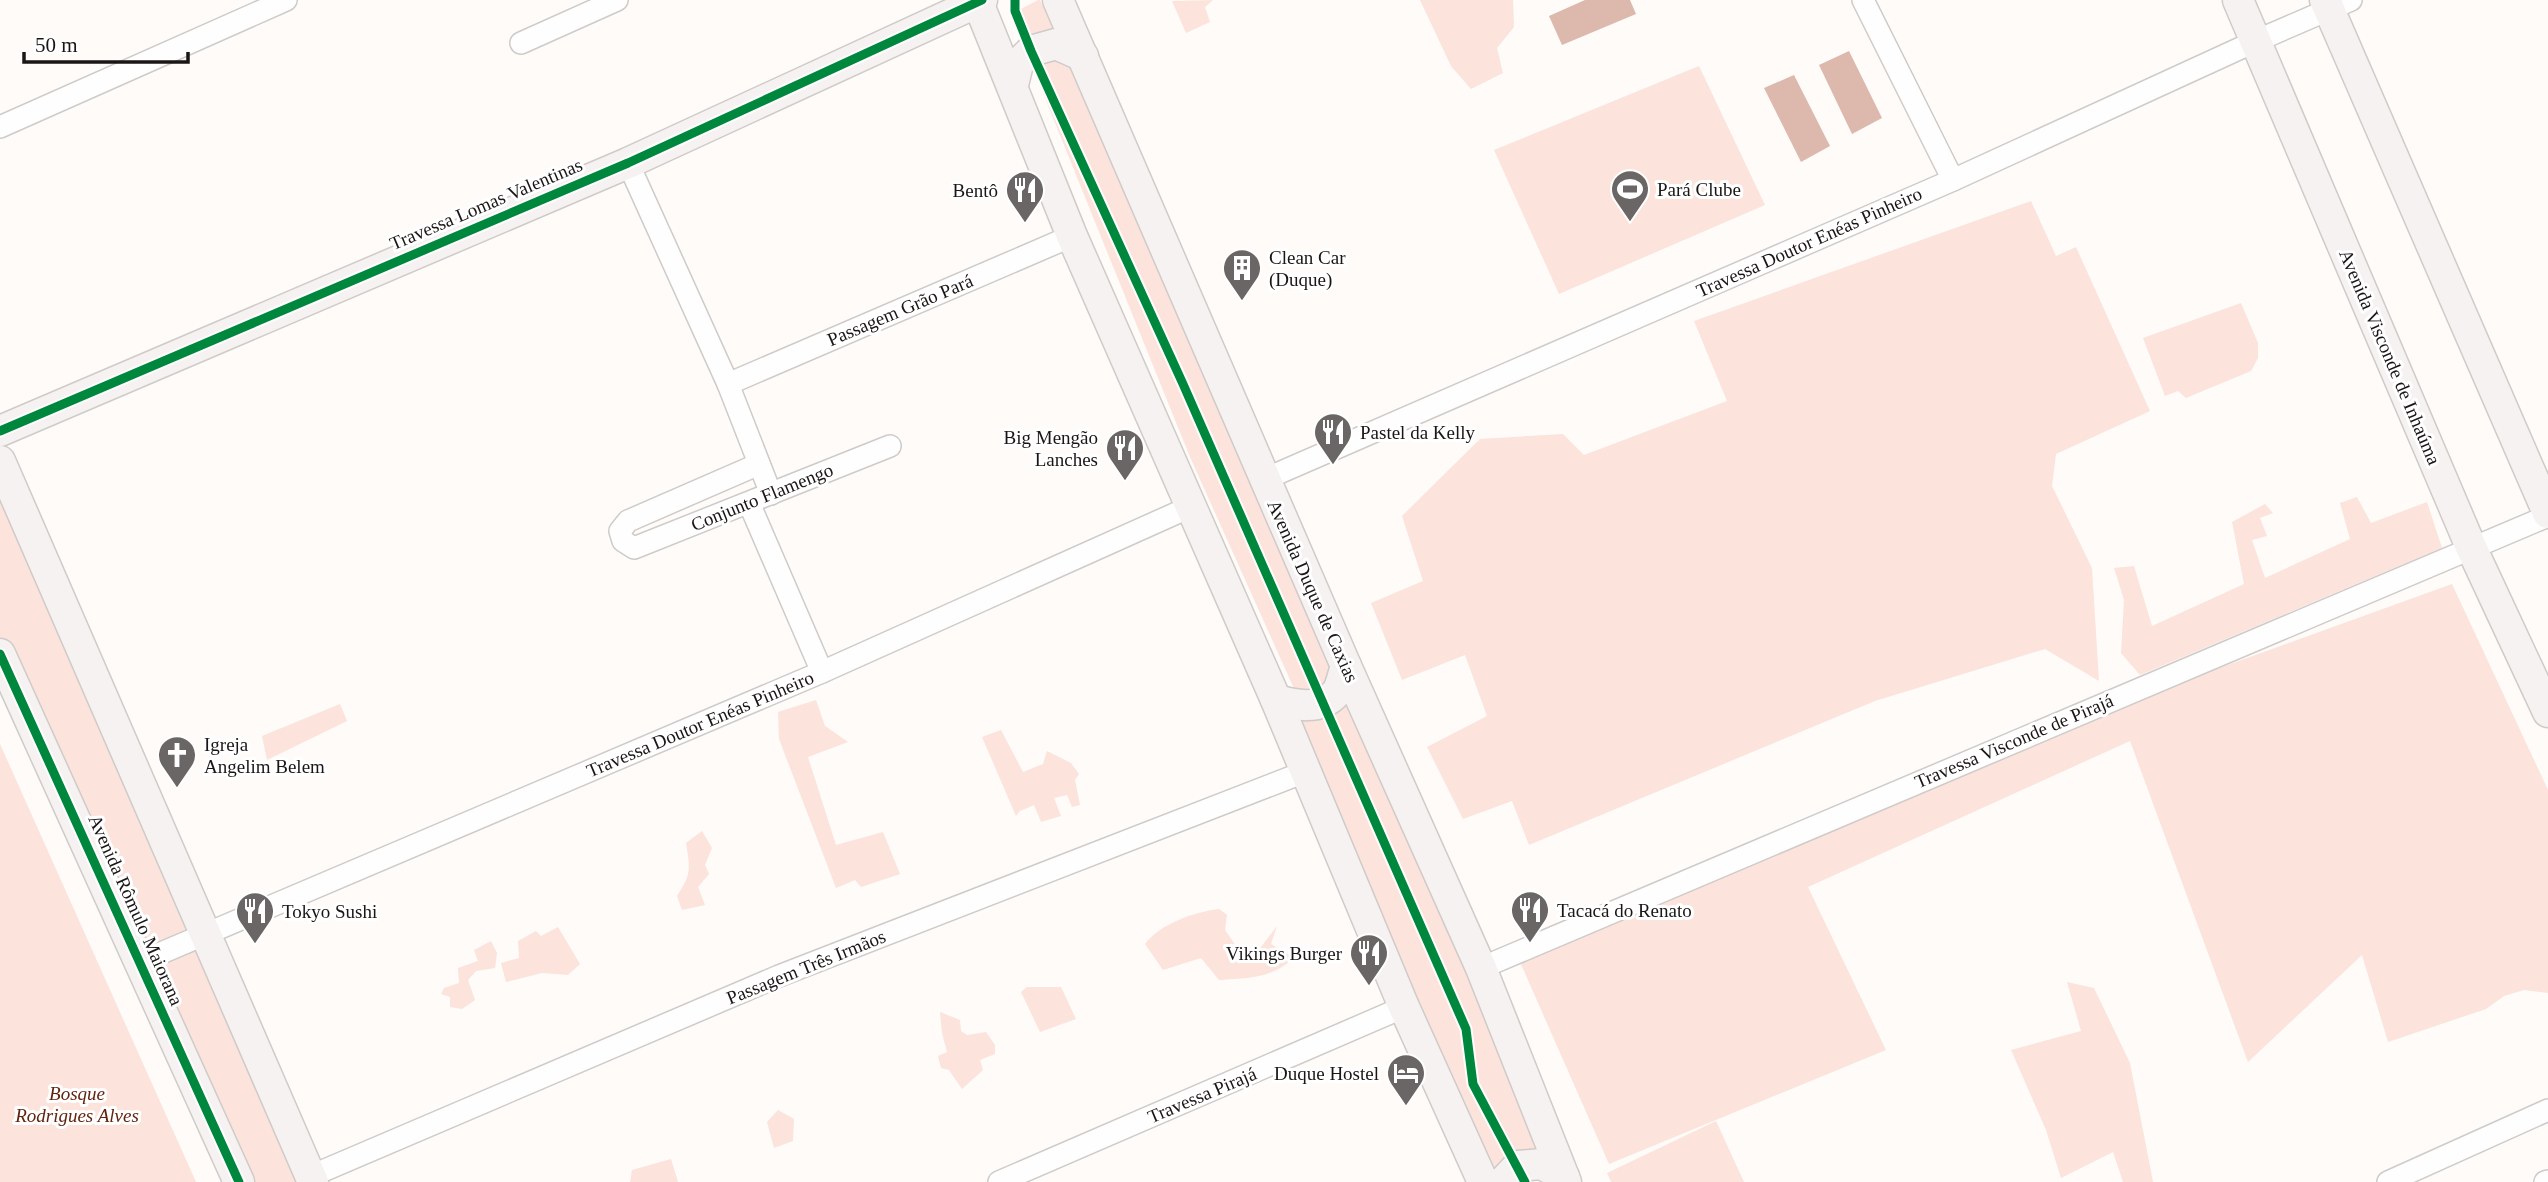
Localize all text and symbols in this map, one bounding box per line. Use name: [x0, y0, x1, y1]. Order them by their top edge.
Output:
scale bar: [24, 21, 189, 65]
text: 50 m: [35, 33, 78, 57]
street label: Travessa Lomas Valentinas: [387, 154, 585, 254]
sports icon: Pará Clube: [1609, 168, 1651, 223]
restaurant icon: Bentô: [1004, 169, 1046, 224]
place label: Pará Clube: [1657, 179, 1741, 200]
place label: Bentô: [953, 180, 998, 201]
street label: Travessa Doutor Enéas Pinheiro: [1693, 183, 1925, 301]
street label: Avenida Visconde de Inhaúma: [2335, 246, 2445, 468]
building icon: Clean Car (Duque): [1221, 247, 1263, 302]
place label: Clean Car (Duque): [1269, 247, 1346, 291]
street label: Passagem Grão Pará: [824, 270, 976, 350]
restaurant icon: Pastel da Kelly: [1312, 411, 1354, 466]
place label: Pastel da Kelly: [1360, 422, 1476, 443]
place label: Big Mengão Lanches: [1004, 427, 1098, 470]
restaurant icon: Big Mengão Lanches: [1104, 427, 1146, 482]
street label: Conjunto Flamengo: [688, 459, 836, 535]
street label: Avenida Duque de Caxias: [1263, 497, 1363, 685]
street label: Travessa Doutor Enéas Pinheiro: [583, 667, 817, 781]
street label: Travessa Visconde de Pirajá: [1912, 689, 2117, 792]
church icon: Igreja Angelim Belem: [156, 734, 198, 789]
place label: Igreja Angelim Belem: [204, 734, 325, 777]
street label: Avenida Rômulo Maiorana: [84, 811, 188, 1009]
restaurant icon: Tacacá do Renato: [1509, 889, 1551, 944]
restaurant icon: Tokyo Sushi: [234, 890, 276, 945]
place label: Tacacá do Renato: [1557, 900, 1692, 921]
place label: Tokyo Sushi: [282, 901, 377, 922]
street label: Passagem Três Irmãos: [723, 925, 889, 1009]
restaurant icon: Vikings Burger: [1348, 932, 1390, 987]
place label: Vikings Burger: [1226, 943, 1343, 964]
hotel icon: Duque Hostel: [1385, 1052, 1427, 1107]
street label: Travessa Pirajá: [1145, 1062, 1260, 1127]
place label: Duque Hostel: [1274, 1063, 1379, 1084]
park label: Bosque Rodrigues Alves: [14, 1083, 139, 1126]

